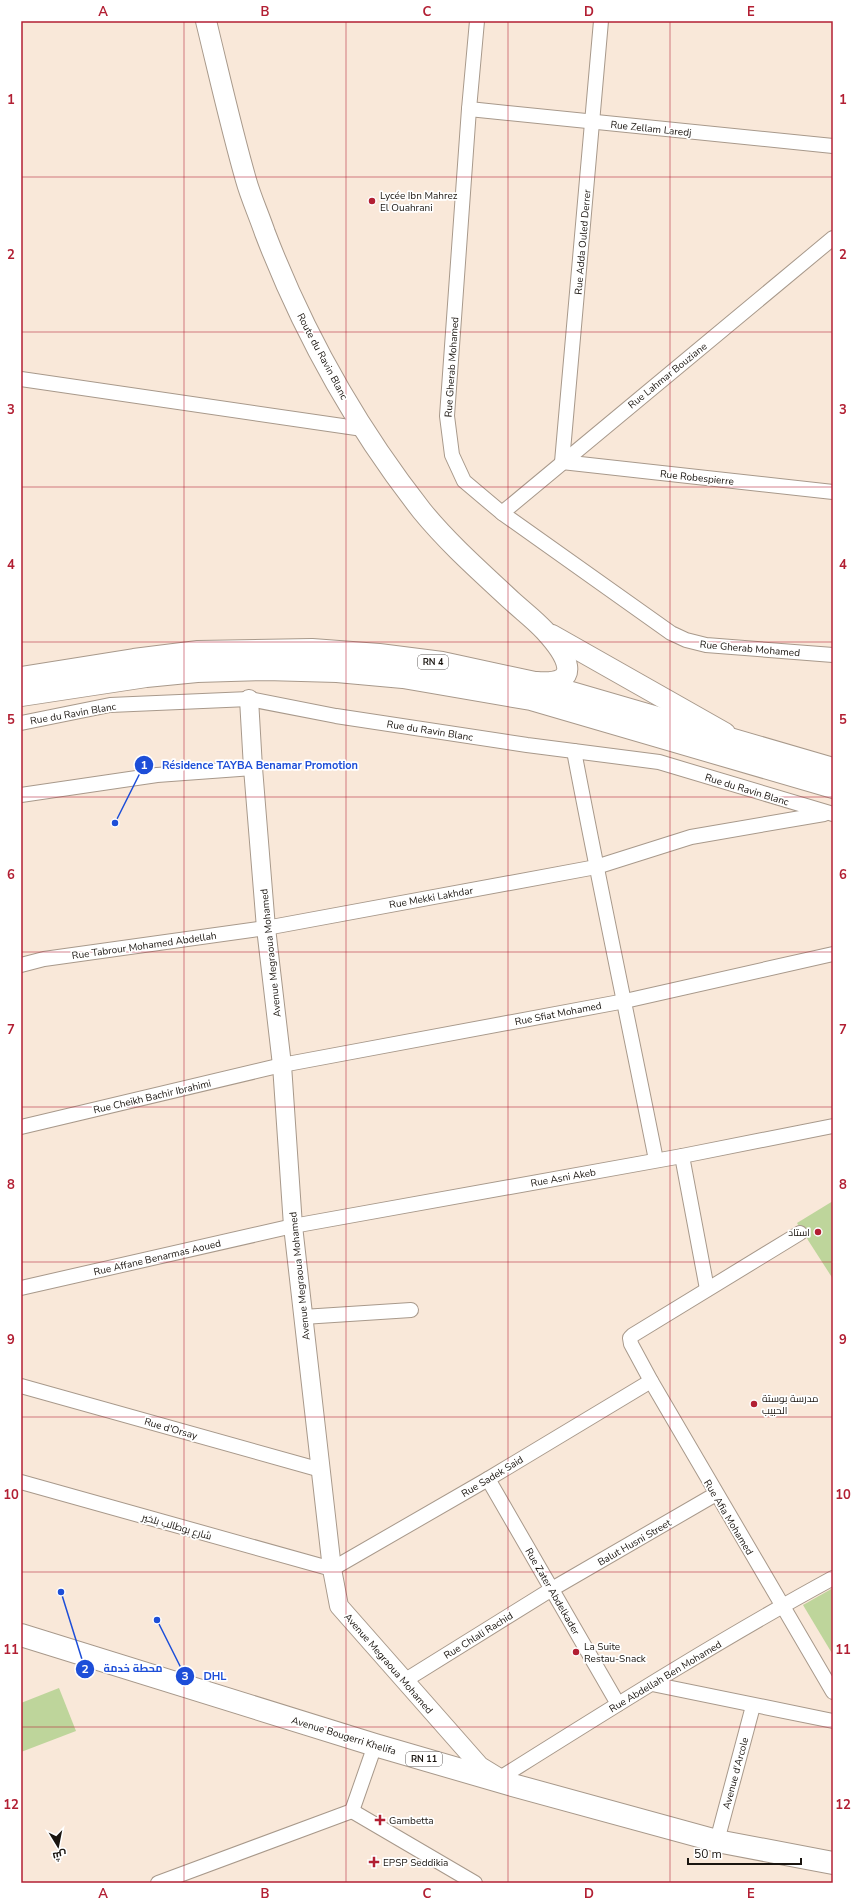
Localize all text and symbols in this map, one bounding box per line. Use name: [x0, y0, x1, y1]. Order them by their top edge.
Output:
text: A: [98, 3, 108, 21]
text: B: [261, 3, 270, 21]
text: C: [423, 3, 432, 21]
text: D: [584, 3, 594, 21]
text: E: [747, 3, 755, 21]
text: 1: [7, 91, 15, 109]
text: 1: [839, 91, 847, 109]
street label: Rue Zellam Laredj: [610, 118, 692, 140]
street label: Rue Adda Ouled Derrer: [571, 188, 595, 295]
place label: Lycée Ibn Mahrez El Ouahrani: [380, 189, 458, 215]
marker: Lycée Ibn Mahrez El Ouahrani: [367, 196, 377, 206]
text: 2: [7, 246, 15, 264]
text: 2: [839, 246, 847, 264]
street label: Route du Ravin Blanc: [293, 311, 351, 402]
street label: Rue Gherab Mohamed: [442, 316, 462, 418]
street label: Rue Lahmar Bouziane: [625, 340, 710, 412]
text: 3: [7, 401, 15, 419]
text: 3: [839, 401, 847, 419]
street label: Rue Robespierre: [659, 467, 735, 489]
text: 4: [7, 556, 15, 574]
text: 4: [839, 556, 847, 574]
street label: Rue Gherab Mohamed: [699, 638, 801, 660]
road number: RN 4: [418, 655, 448, 669]
street label: Rue du Ravin Blanc: [29, 699, 118, 728]
text: 5: [7, 711, 15, 729]
text: 5: [839, 711, 847, 729]
street label: Rue du Ravin Blanc: [386, 717, 474, 745]
callout: Résidence TAYBA Benamar Promotion: [134, 754, 366, 777]
text: 1: [140, 757, 148, 773]
text: Résidence TAYBA Benamar Promotion: [162, 758, 358, 773]
street label: Rue du Ravin Blanc: [703, 771, 791, 810]
text: 6: [7, 866, 15, 884]
text: 6: [839, 866, 847, 884]
street label: Rue Mekki Lakhdar: [388, 884, 475, 912]
street label: Avenue Megraoua Mohamed: [257, 888, 285, 1018]
street label: Rue Tabrour Mohamed Abdellah: [71, 929, 217, 963]
street label: Rue Sfiat Mohamed: [514, 999, 603, 1029]
text: 7: [7, 1021, 15, 1039]
text: 7: [839, 1021, 847, 1039]
street label: Rue Cheikh Bachir Ibrahimi: [92, 1077, 212, 1117]
street label: Rue Asni Akeb: [529, 1165, 597, 1191]
text: 8: [7, 1176, 15, 1194]
text: 8: [839, 1176, 847, 1194]
street label: Avenue Megraoua Mohamed: [286, 1211, 314, 1341]
place label: استاد: [788, 1226, 810, 1240]
marker: استاد: [813, 1227, 823, 1237]
street label: Rue Affane Benarmas Aoued: [92, 1236, 222, 1279]
text: 9: [7, 1331, 15, 1349]
text: 9: [839, 1331, 847, 1349]
place label: مدرسة بوستة الحبيب: [762, 1392, 818, 1418]
marker: مدرسة بوستة الحبيب: [749, 1399, 759, 1409]
street label: Rue d'Orsay: [143, 1415, 200, 1443]
street label: Rue Sadek Said: [459, 1453, 526, 1501]
street label: Rue Afia Mohamed: [700, 1477, 756, 1558]
text: 10: [3, 1486, 19, 1504]
text: 10: [835, 1486, 851, 1504]
street label: شارع بوطالب بلخير: [139, 1510, 213, 1544]
street label: Balut Husni Street: [595, 1516, 674, 1570]
street label: Rue Zater Abdelkader: [521, 1545, 583, 1638]
street label: Rue Chlali Rachid: [441, 1609, 516, 1663]
street label: Avenue Megraoua Mohamed: [341, 1610, 436, 1717]
street label: Rue Abdellah Ben Mohamed: [607, 1638, 725, 1716]
place label: La Suite Restau-Snack: [584, 1640, 647, 1666]
text: 11: [3, 1641, 19, 1659]
text: 11: [835, 1641, 851, 1659]
marker: La Suite Restau-Snack: [571, 1647, 581, 1657]
callout: محطة خدمة: [75, 1657, 170, 1680]
text: 2: [81, 1661, 89, 1677]
text: محطة خدمة: [103, 1661, 163, 1676]
callout: DHL: [175, 1665, 234, 1688]
text: 3: [181, 1668, 189, 1684]
text: DHL: [203, 1669, 227, 1684]
street label: Avenue Bougerri Khelifa: [290, 1713, 398, 1759]
street label: Avenue d'Arcole: [720, 1736, 752, 1811]
road number: RN 11: [406, 1752, 442, 1766]
text: 12: [3, 1796, 19, 1814]
text: 12: [835, 1796, 851, 1814]
marker: Gambetta: [374, 1814, 386, 1826]
place label: Gambetta: [389, 1814, 433, 1828]
north arrow: [38, 1826, 78, 1866]
scale bar: [688, 1840, 801, 1866]
text: 50 m: [694, 1846, 722, 1862]
text: ش: [51, 1847, 68, 1864]
marker: EPSP Seddikia: [368, 1856, 380, 1868]
place label: EPSP Seddikia: [383, 1856, 448, 1870]
text: A: [98, 1885, 108, 1903]
text: B: [261, 1885, 270, 1903]
text: C: [423, 1885, 432, 1903]
text: D: [584, 1885, 594, 1903]
text: E: [747, 1885, 755, 1903]

